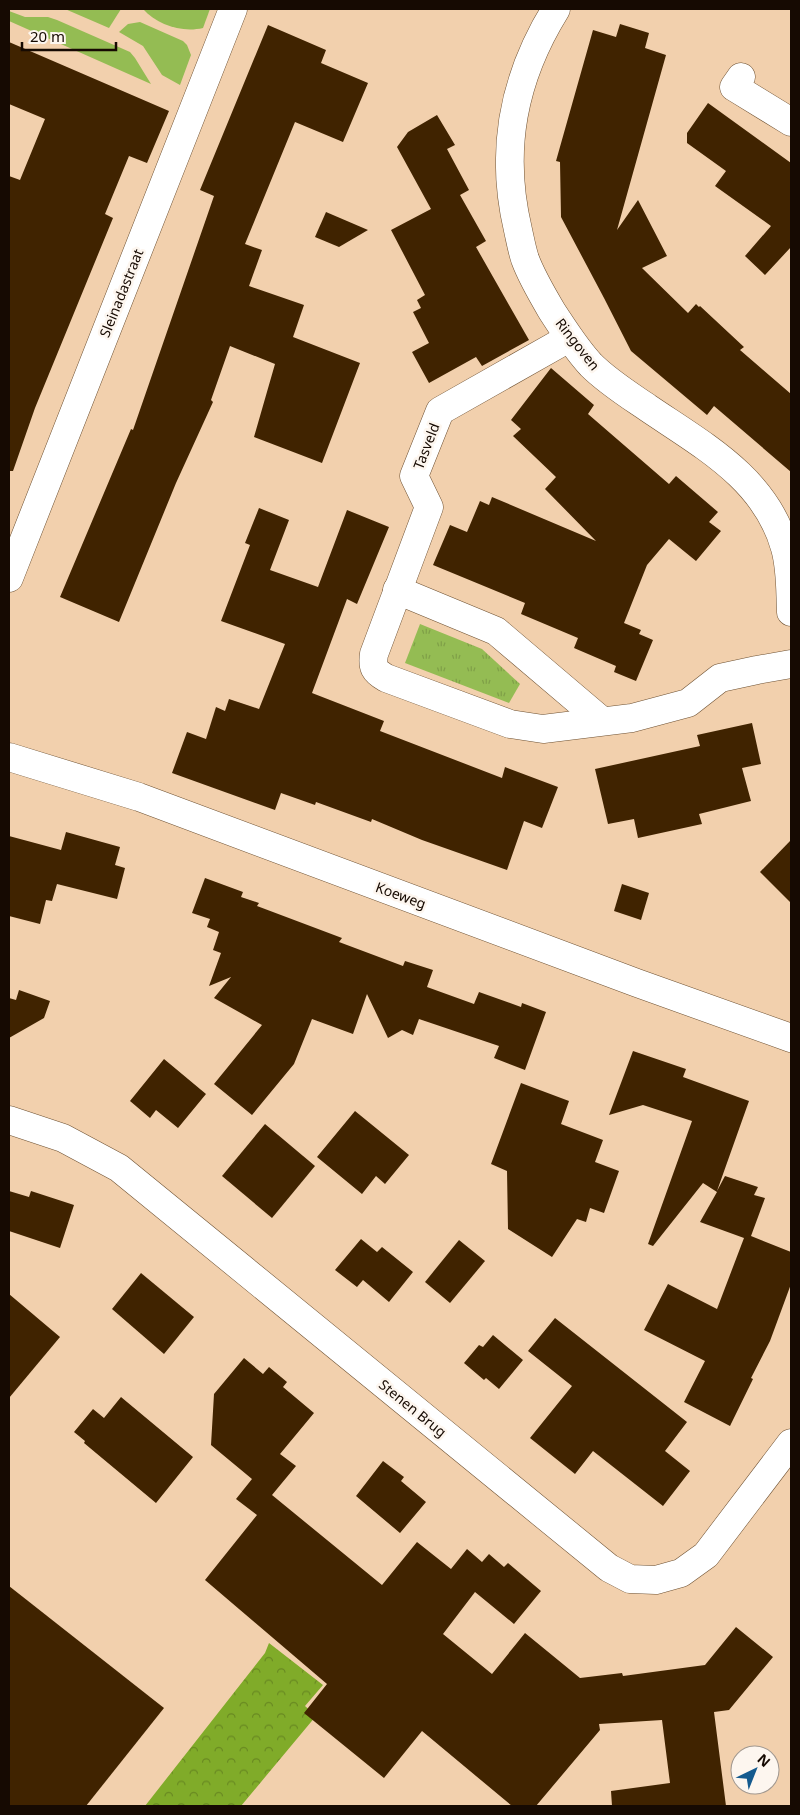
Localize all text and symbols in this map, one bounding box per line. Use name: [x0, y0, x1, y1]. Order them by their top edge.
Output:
scale bar: [22, 20, 116, 52]
text: 20 m: [30, 26, 65, 46]
street label: Sleinadastraat: [95, 246, 147, 340]
street label: Ringoven: [552, 314, 604, 374]
street label: Tasveld: [408, 420, 444, 472]
street label: Koeweg: [373, 877, 429, 913]
street label: Stenen Brug: [375, 1375, 451, 1441]
north arrow: [730, 1745, 780, 1795]
text: N: [754, 1749, 775, 1771]

